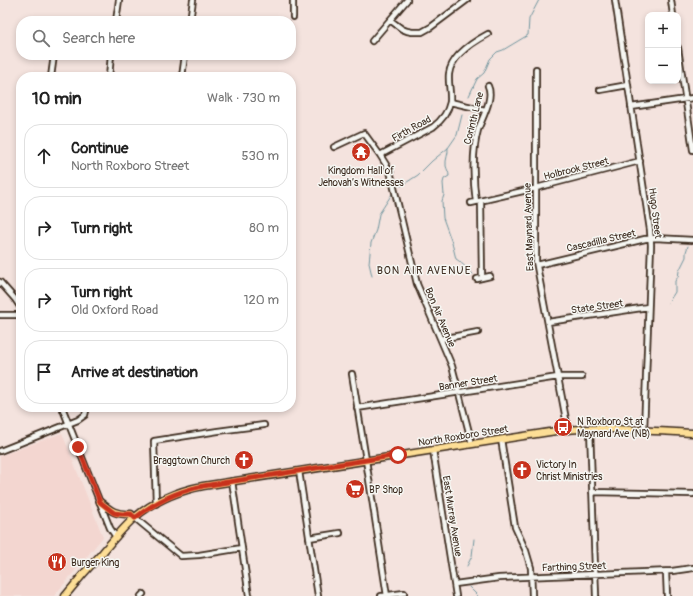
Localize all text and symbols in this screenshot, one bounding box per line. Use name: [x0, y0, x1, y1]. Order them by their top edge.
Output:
map controls: [645, 12, 681, 84]
button: +: [645, 12, 681, 48]
search box: [16, 16, 296, 60]
icon: search: [30, 27, 52, 49]
text: Search here: [62, 29, 135, 48]
button: −: [645, 48, 681, 84]
text: 10 min: [32, 88, 82, 109]
text: Walk · 730 m: [207, 90, 280, 106]
street label: Corinth Lane: [462, 91, 486, 146]
street label: Firth Road: [390, 113, 433, 145]
text: Continue: [71, 139, 129, 158]
temple icon: Kingdom Hall of Jehovah’s Witnesses: [350, 141, 372, 163]
icon: ahead: [33, 145, 55, 167]
text: 530 m: [241, 148, 279, 164]
street label: Holbrook Street: [542, 155, 611, 183]
text: North Roxboro Street: [71, 158, 189, 174]
place label: Kingdom Hall of Jehovah’s Witnesses: [318, 165, 404, 189]
street label: East Maynard Avenue: [521, 183, 537, 271]
street label: Hugo Street: [646, 187, 664, 240]
icon: right: [33, 217, 55, 239]
text: Turn right: [71, 219, 132, 238]
text: 80 m: [249, 220, 279, 236]
street label: Cascadilla Street: [566, 227, 638, 255]
district label: BON AIR AVENUE: [377, 264, 471, 277]
text: Turn right: [71, 283, 132, 302]
street label: Bon Air Avenue: [422, 286, 458, 349]
icon: right: [33, 289, 55, 311]
text: 120 m: [243, 292, 279, 308]
street label: State Street: [570, 297, 625, 317]
text: Old Oxford Road: [71, 302, 158, 318]
icon: arrive: [33, 361, 55, 383]
text: Arrive at destination: [71, 363, 198, 382]
street label: Banner Street: [438, 372, 499, 394]
bus stop icon: N Roxboro St at Maynard Ave (NB): [552, 416, 574, 438]
place label: N Roxboro St at Maynard Ave (NB): [577, 416, 650, 440]
street label: North Roxboro Street: [417, 423, 510, 449]
route end: [69, 438, 87, 456]
route start: [389, 446, 407, 464]
church icon: Braggtown Church: [233, 449, 255, 471]
place label: Braggtown Church: [153, 455, 230, 467]
church icon: Victory In Christ Ministries: [511, 459, 533, 481]
place label: Victory In Christ Ministries: [536, 459, 603, 483]
street label: East Murray Avenue: [440, 475, 464, 558]
supermarket icon: BP Shop: [344, 478, 366, 500]
place label: BP Shop: [369, 484, 403, 496]
restaurant icon: Burger King: [46, 551, 68, 573]
place label: Burger King: [71, 557, 119, 569]
street label: Farthing Street: [542, 560, 607, 574]

